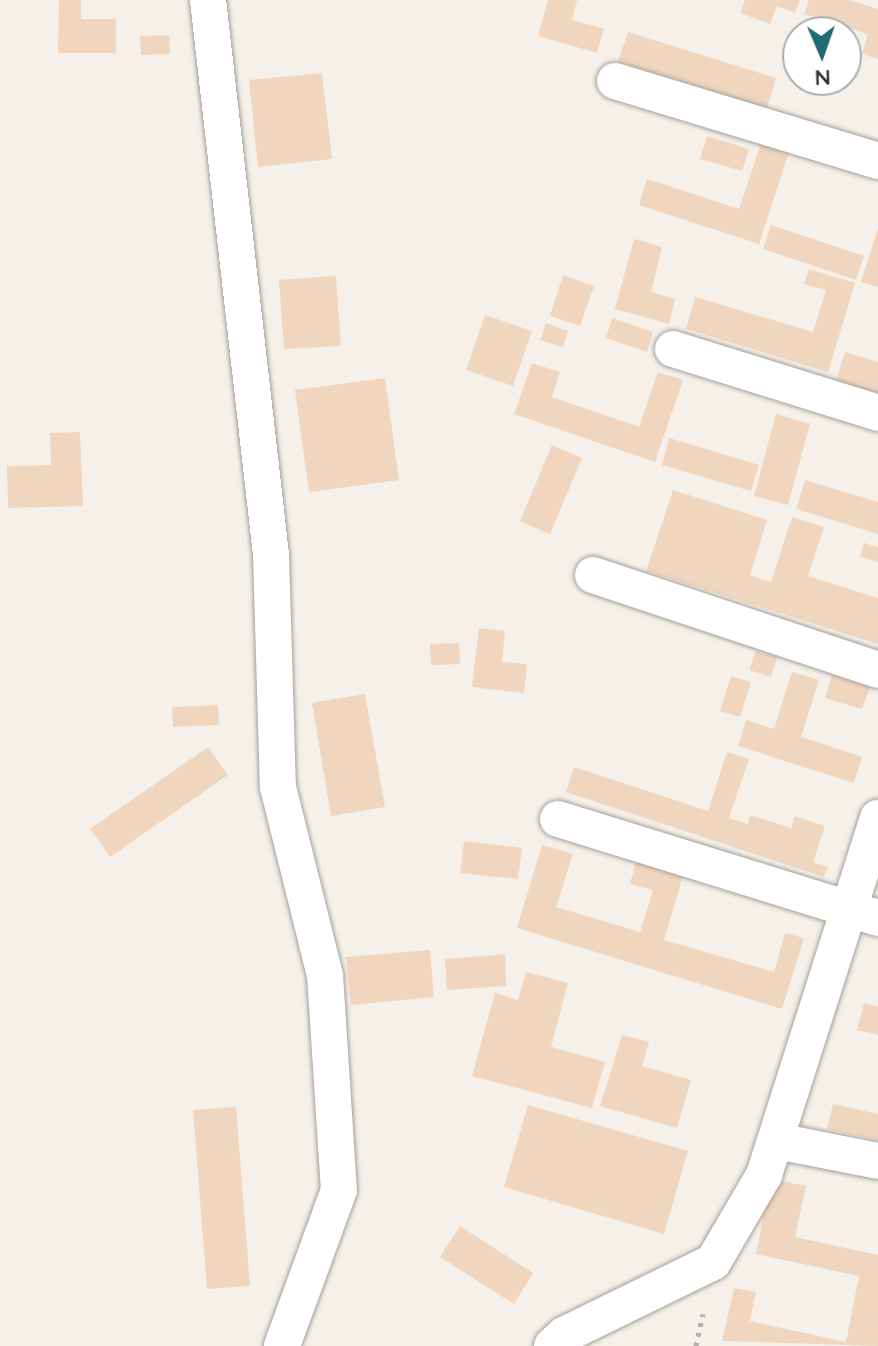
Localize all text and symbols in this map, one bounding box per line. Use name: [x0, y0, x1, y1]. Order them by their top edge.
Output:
north arrow: [782, 16, 862, 96]
text: N: [814, 64, 831, 92]

